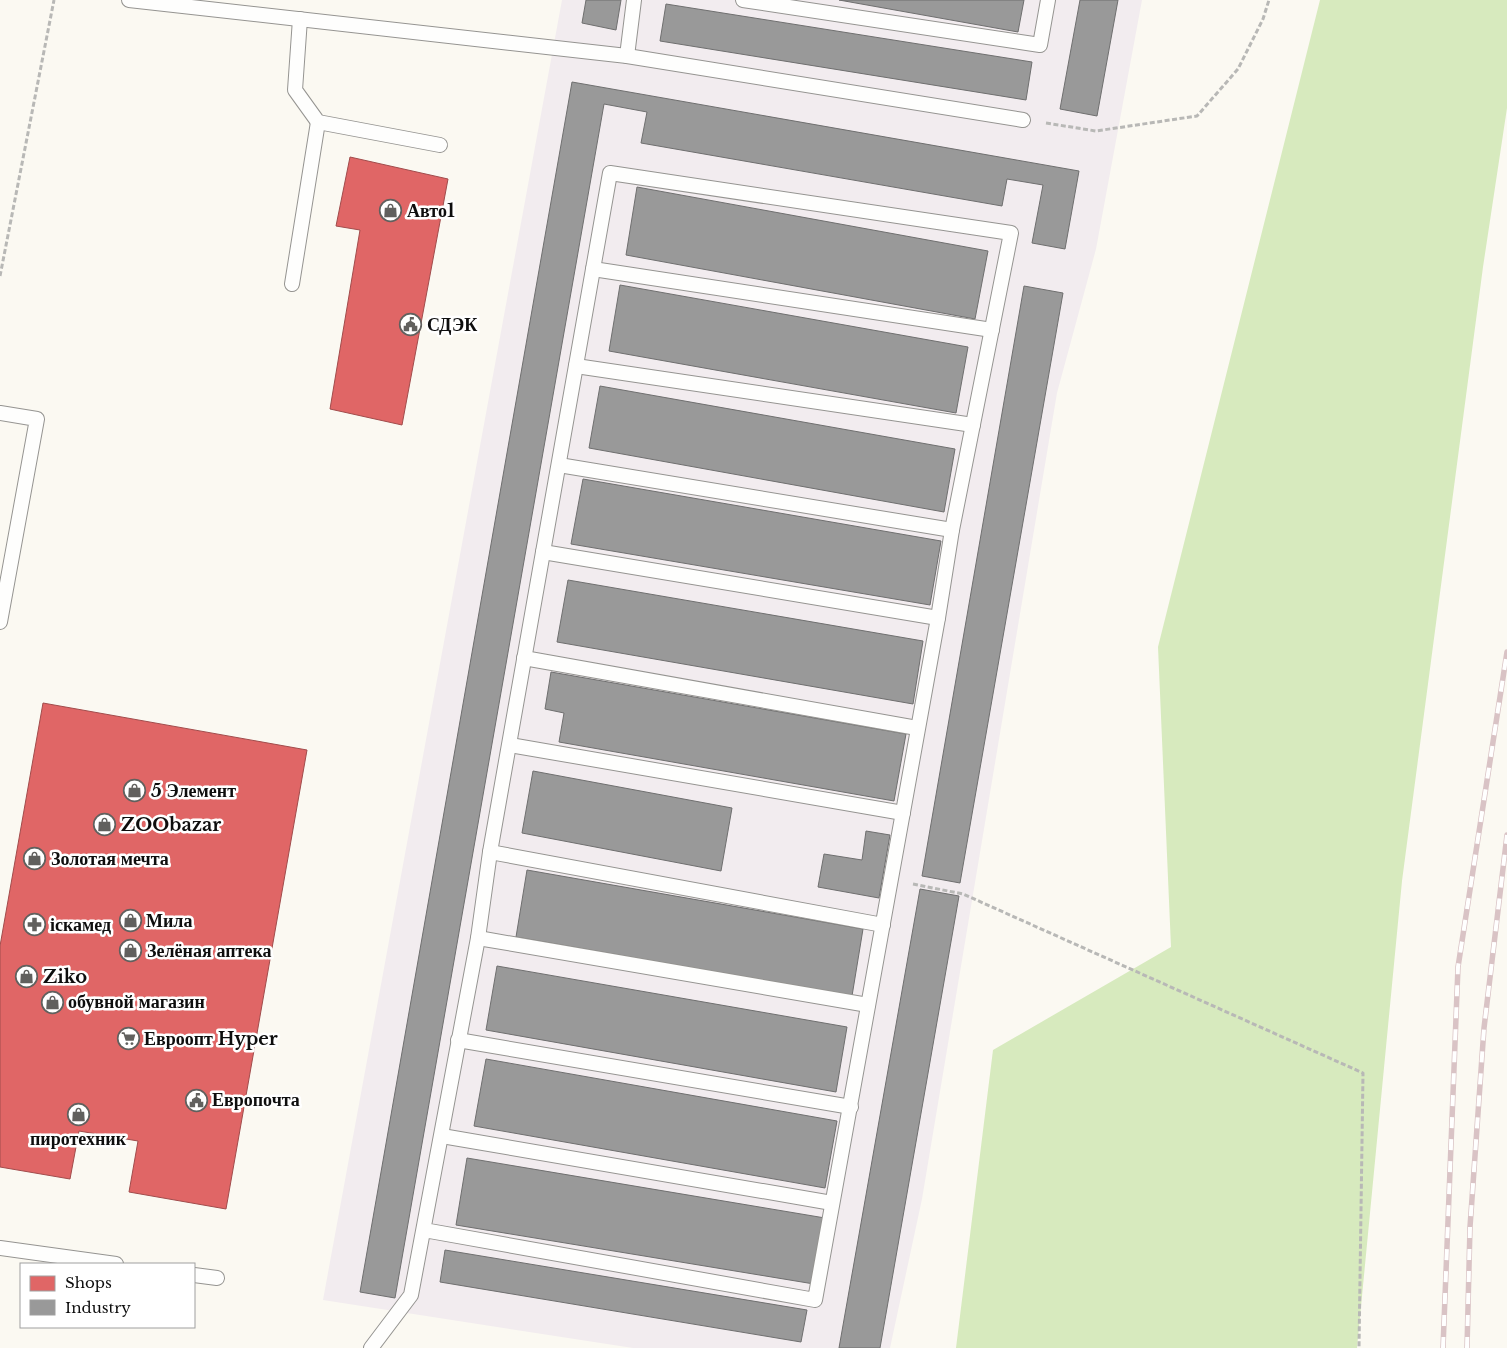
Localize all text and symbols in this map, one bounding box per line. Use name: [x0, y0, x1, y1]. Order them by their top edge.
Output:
shop icon: Авто1: [379, 199, 403, 223]
place label: Авто1: [407, 200, 455, 222]
public building icon: СДЭК: [399, 313, 423, 337]
place label: СДЭК: [427, 314, 477, 336]
shop icon: 5 Элемент: [123, 779, 147, 803]
place label: 5 Элемент: [151, 780, 236, 802]
shop icon: ZOObazar: [93, 813, 117, 837]
place label: ZOObazar: [121, 814, 221, 836]
shop icon: Золотая мечта: [23, 847, 47, 871]
place label: Золотая мечта: [51, 848, 169, 870]
shop icon: Мила: [118, 909, 142, 933]
place label: Мила: [146, 910, 192, 932]
pharmacy icon: іскамед: [22, 913, 46, 937]
place label: іскамед: [50, 914, 111, 936]
shop icon: Зелёная аптека: [119, 939, 143, 963]
place label: Зелёная аптека: [147, 940, 272, 962]
shop icon: Ziko: [15, 965, 39, 989]
place label: Ziko: [43, 966, 87, 988]
shop icon: обувной магазин: [40, 990, 64, 1014]
place label: обувной магазин: [68, 991, 205, 1013]
supermarket icon: Евроопт Hyper: [116, 1027, 140, 1051]
place label: Евроопт Hyper: [144, 1028, 278, 1050]
public building icon: Европочта: [184, 1088, 208, 1112]
place label: Европочта: [212, 1089, 300, 1111]
shop icon: пиротехник: [66, 1102, 90, 1126]
place label: пиротехник: [30, 1128, 127, 1150]
legend: [20, 1263, 195, 1328]
text: Shops: [65, 1273, 112, 1292]
text: Industry: [65, 1298, 131, 1317]

